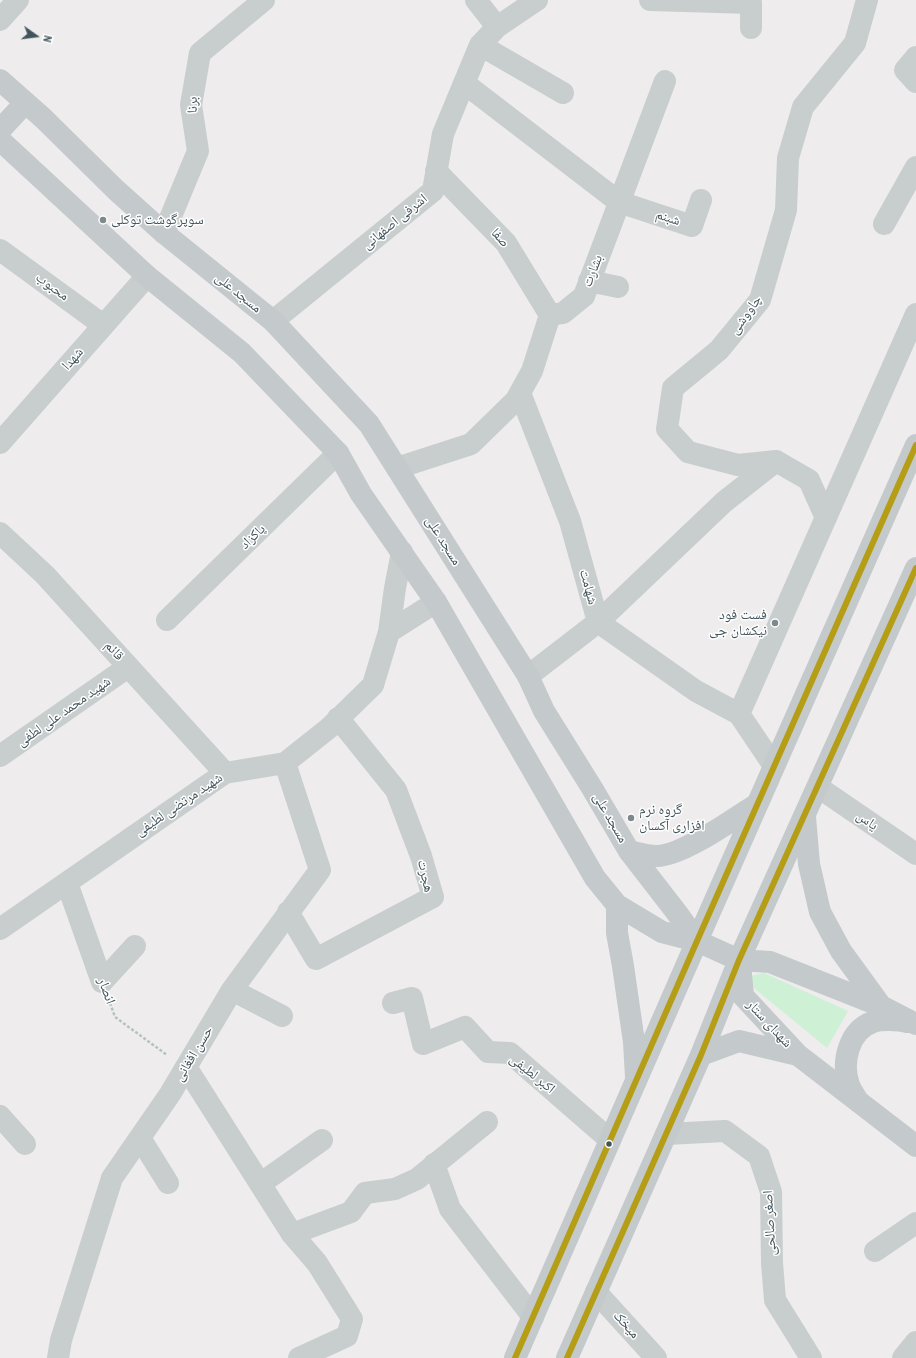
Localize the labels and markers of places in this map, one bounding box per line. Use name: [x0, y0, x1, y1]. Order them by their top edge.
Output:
place label: سوپرگوشت توکلی: [111, 212, 204, 228]
marker: سوپرگوشت توکلی: [98, 215, 108, 225]
place label: فست فود نیکشان جی: [709, 607, 767, 640]
marker: فست فود نیکشان جی: [770, 618, 780, 628]
place label: گروه نرم افزاری آکسان: [639, 802, 705, 834]
marker: گروه نرم افزاری آکسان: [626, 813, 636, 823]
unlabelled marker: [604, 1139, 614, 1149]

